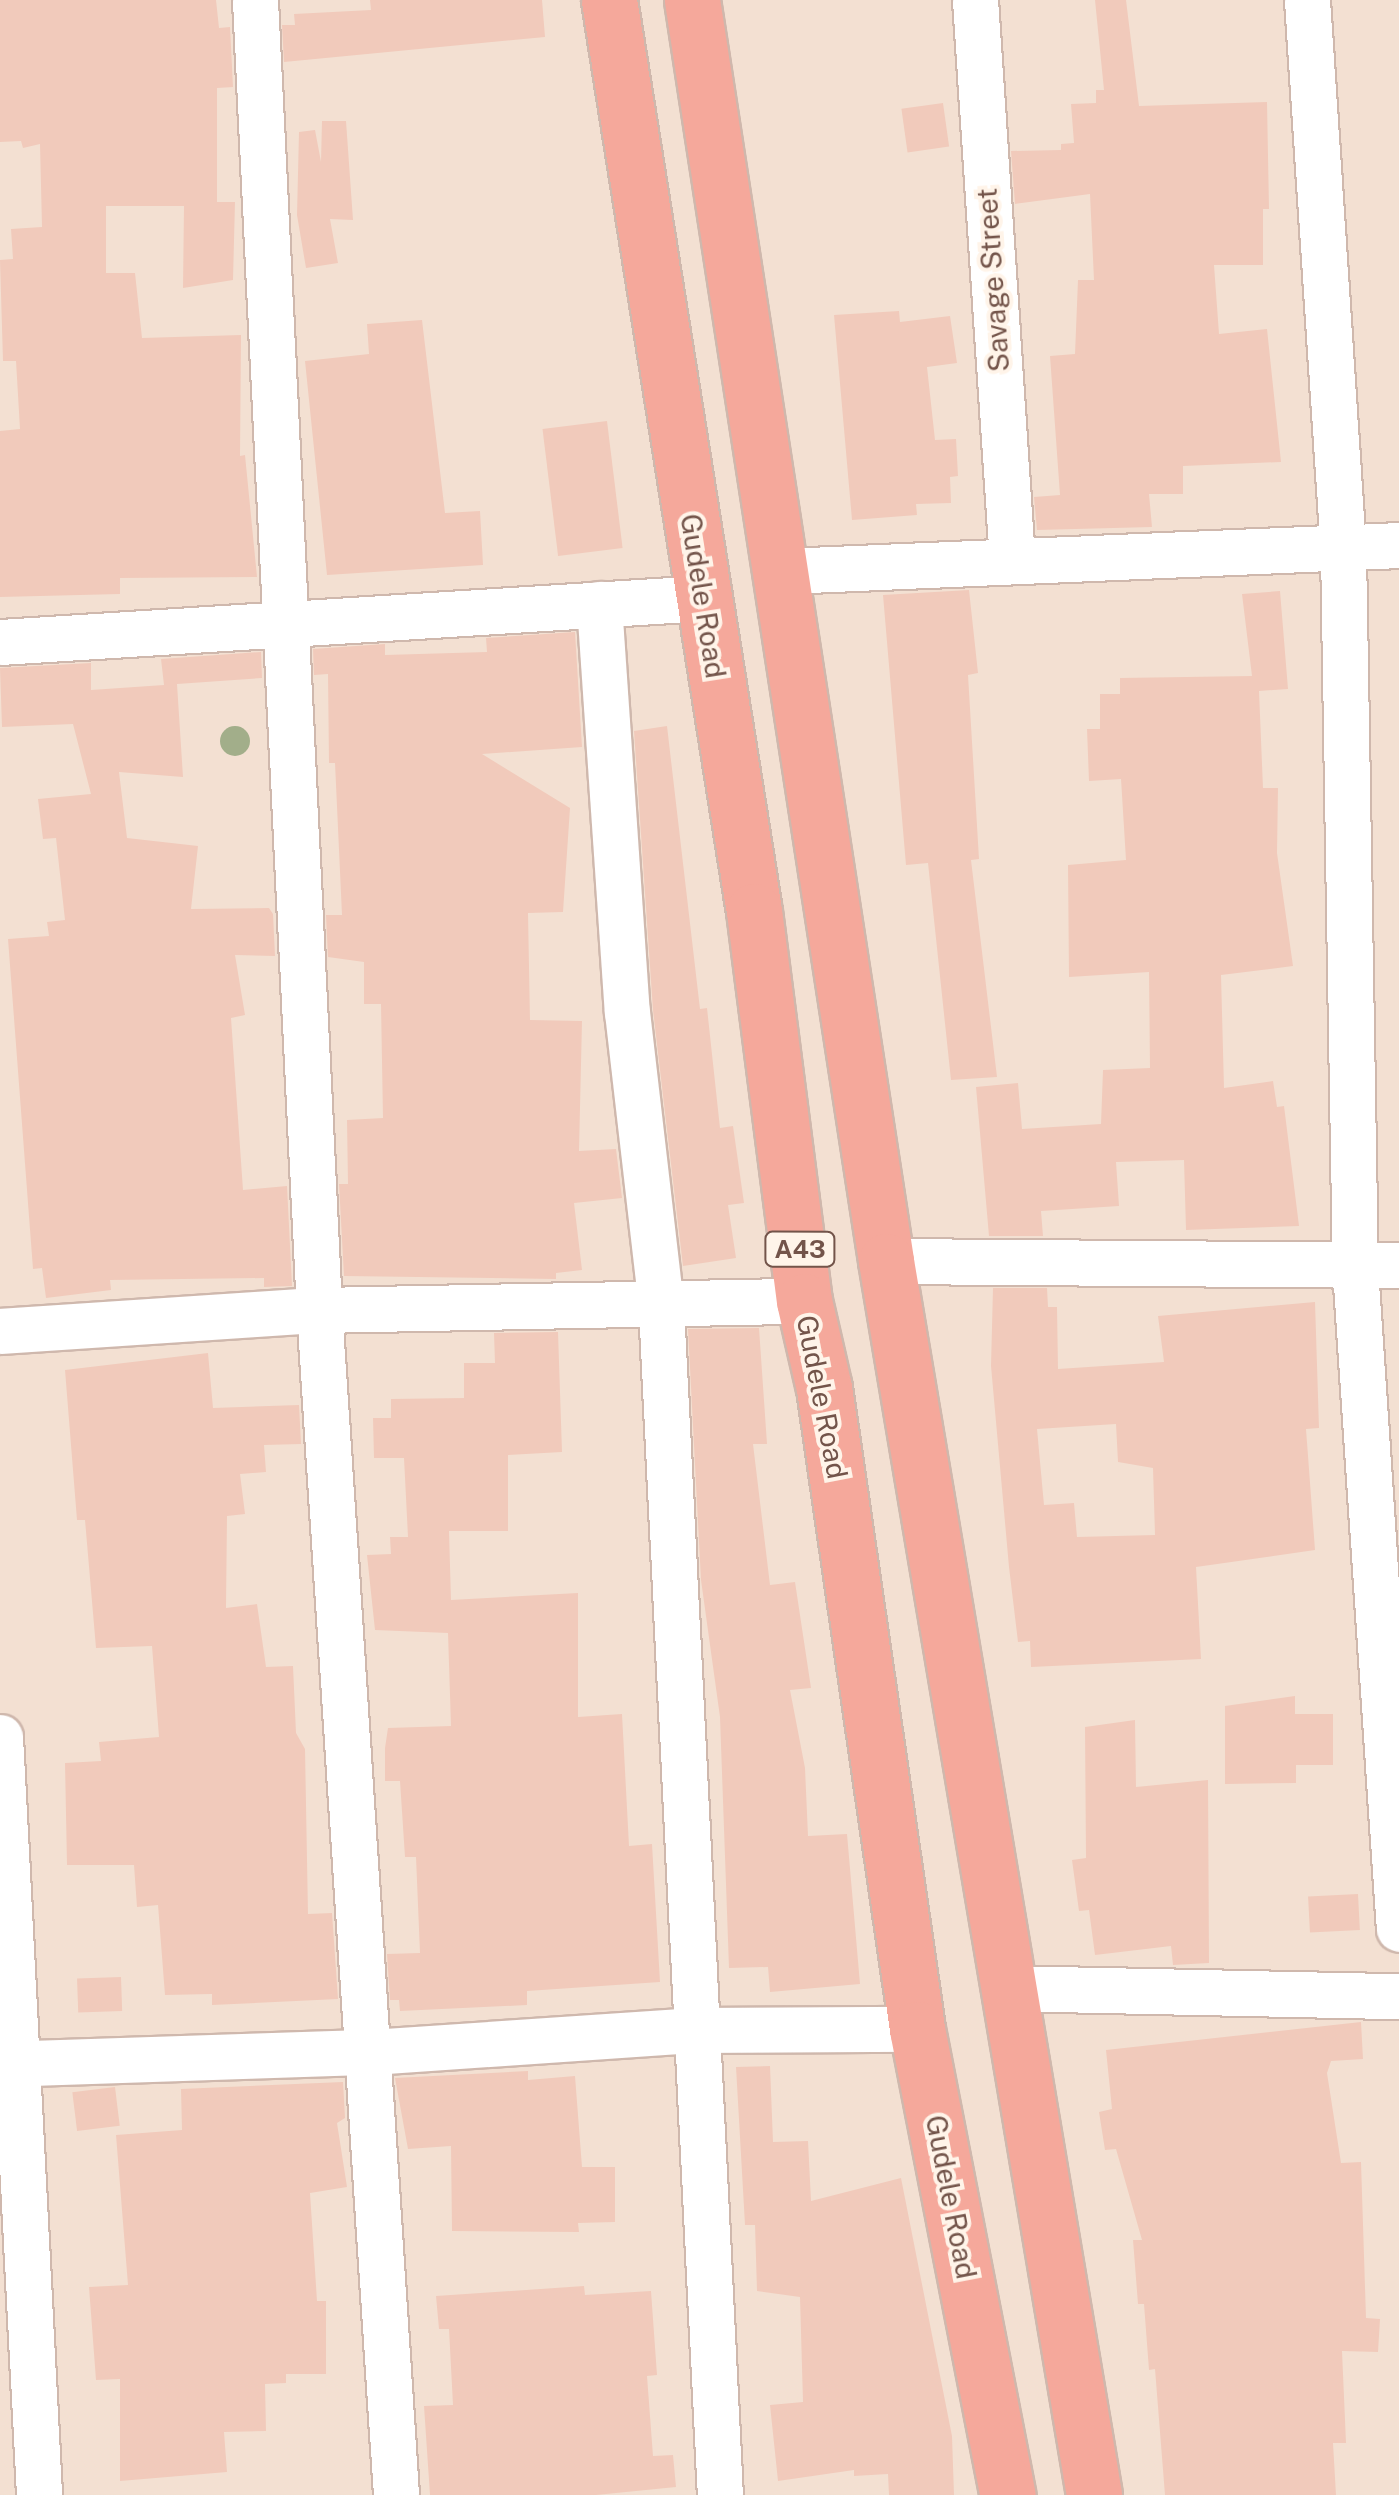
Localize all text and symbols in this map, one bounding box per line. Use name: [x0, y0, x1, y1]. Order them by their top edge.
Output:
street label: Savage Street: [970, 187, 1016, 373]
street label: Gudele Road: [673, 511, 733, 681]
road number: A43: [762, 1229, 838, 1269]
street label: Gudele Road: [790, 1312, 854, 1482]
street label: Gudele Road: [919, 2112, 983, 2282]

